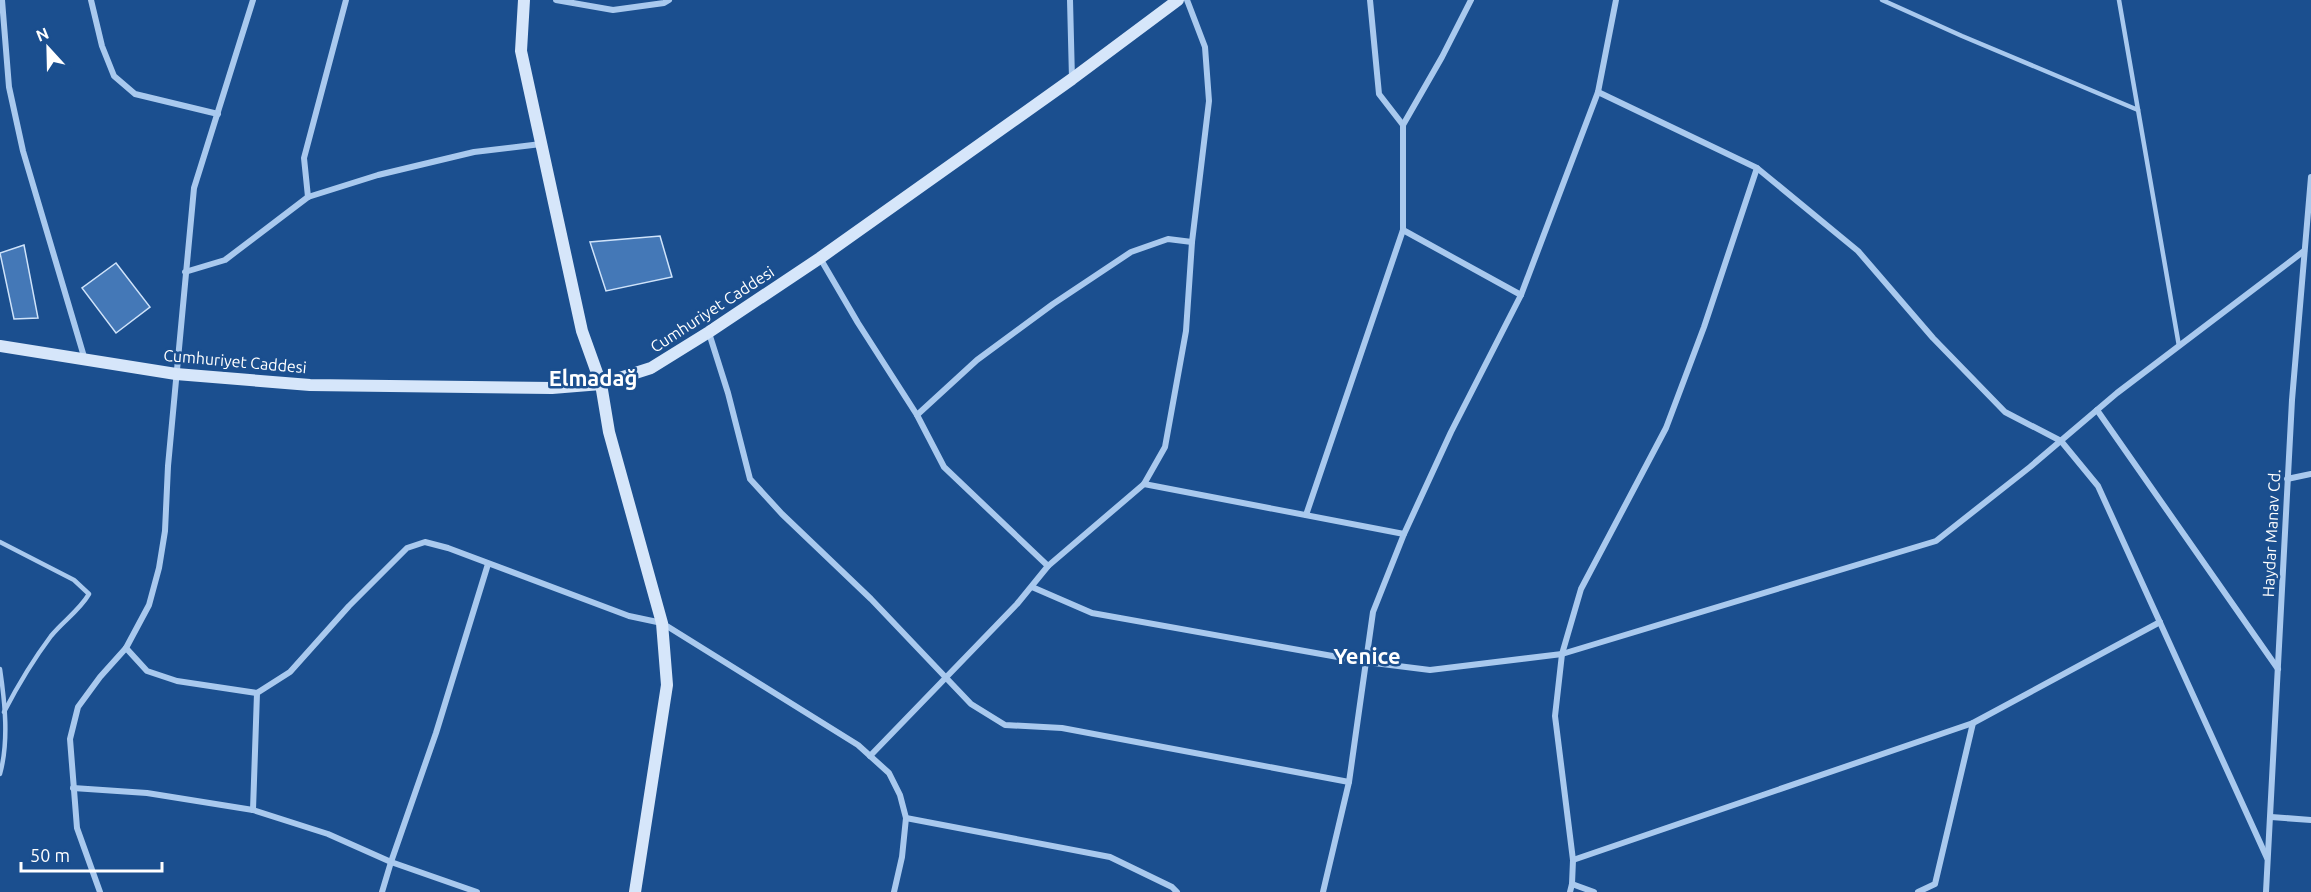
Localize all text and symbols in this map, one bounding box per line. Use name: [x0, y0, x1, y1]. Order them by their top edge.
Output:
north arrow: [18, 18, 78, 78]
text: N: [33, 24, 51, 45]
street label: Cumhuriyet Caddesi: [647, 262, 777, 356]
street label: Cumhuriyet Caddesi: [163, 346, 307, 376]
district label: Elmadağ: [549, 365, 637, 390]
street label: Haydar Manav Cd.: [2259, 468, 2283, 598]
district label: Yenice: [1333, 643, 1401, 668]
scale bar: [21, 835, 162, 873]
text: 50 m: [30, 845, 70, 865]

